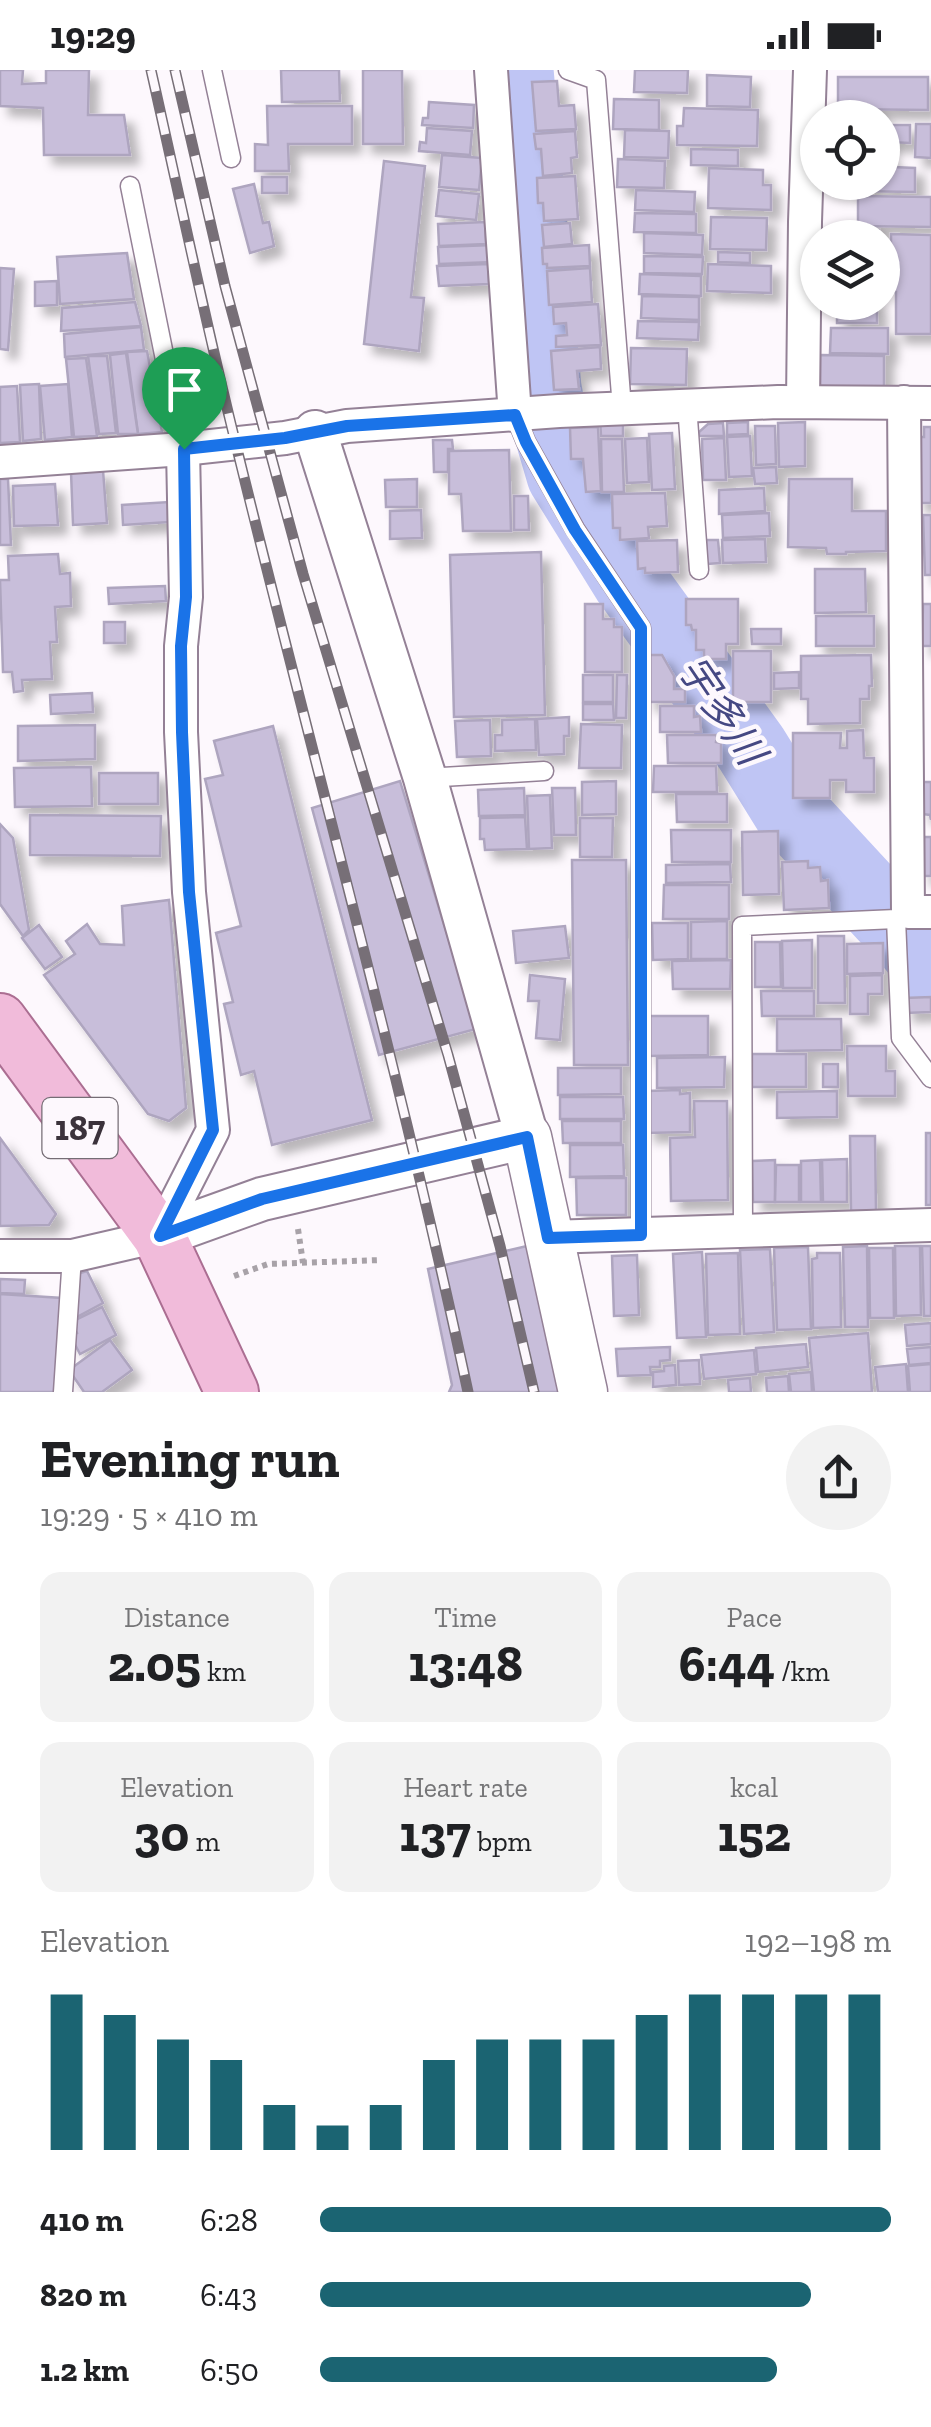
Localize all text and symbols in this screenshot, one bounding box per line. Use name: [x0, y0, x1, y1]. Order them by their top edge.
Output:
text: 19:29: [50, 12, 136, 58]
map controls: [800, 100, 900, 320]
button: locate: [800, 100, 900, 200]
button: layers: [800, 220, 900, 320]
pin: [142, 347, 227, 450]
icon: arrive: [157, 362, 212, 417]
water label: 宇多川: [669, 647, 778, 776]
road number: 187: [42, 1098, 118, 1158]
text: Evening run: [40, 1425, 340, 1491]
button: share: [786, 1425, 891, 1530]
text: 19:29 · 5 × 410 m: [40, 1496, 258, 1534]
text: Distance: [124, 1601, 230, 1634]
text: Time: [434, 1601, 497, 1634]
text: Pace: [726, 1601, 782, 1634]
text: 2.05: [108, 1634, 201, 1694]
text: 13:48: [408, 1634, 523, 1694]
text: 6:44: [679, 1634, 775, 1694]
text: km: [201, 1655, 246, 1688]
text: /km: [775, 1655, 830, 1688]
text: Elevation: [120, 1771, 233, 1804]
text: Heart rate: [403, 1771, 528, 1804]
text: kcal: [730, 1771, 778, 1804]
text: 30: [134, 1804, 189, 1864]
text: 137: [399, 1804, 471, 1864]
text: 152: [718, 1804, 791, 1864]
text: m: [189, 1825, 220, 1858]
text: bpm: [471, 1825, 532, 1858]
text: Elevation: [40, 1922, 169, 1960]
text: 192–198 m: [744, 1922, 891, 1960]
text: 410 m: [40, 2201, 124, 2239]
text: 6:28: [200, 2201, 258, 2239]
text: 820 m: [40, 2276, 127, 2314]
text: 6:43: [200, 2276, 257, 2314]
text: 1.2 km: [40, 2351, 129, 2389]
text: 6:50: [200, 2351, 259, 2389]

